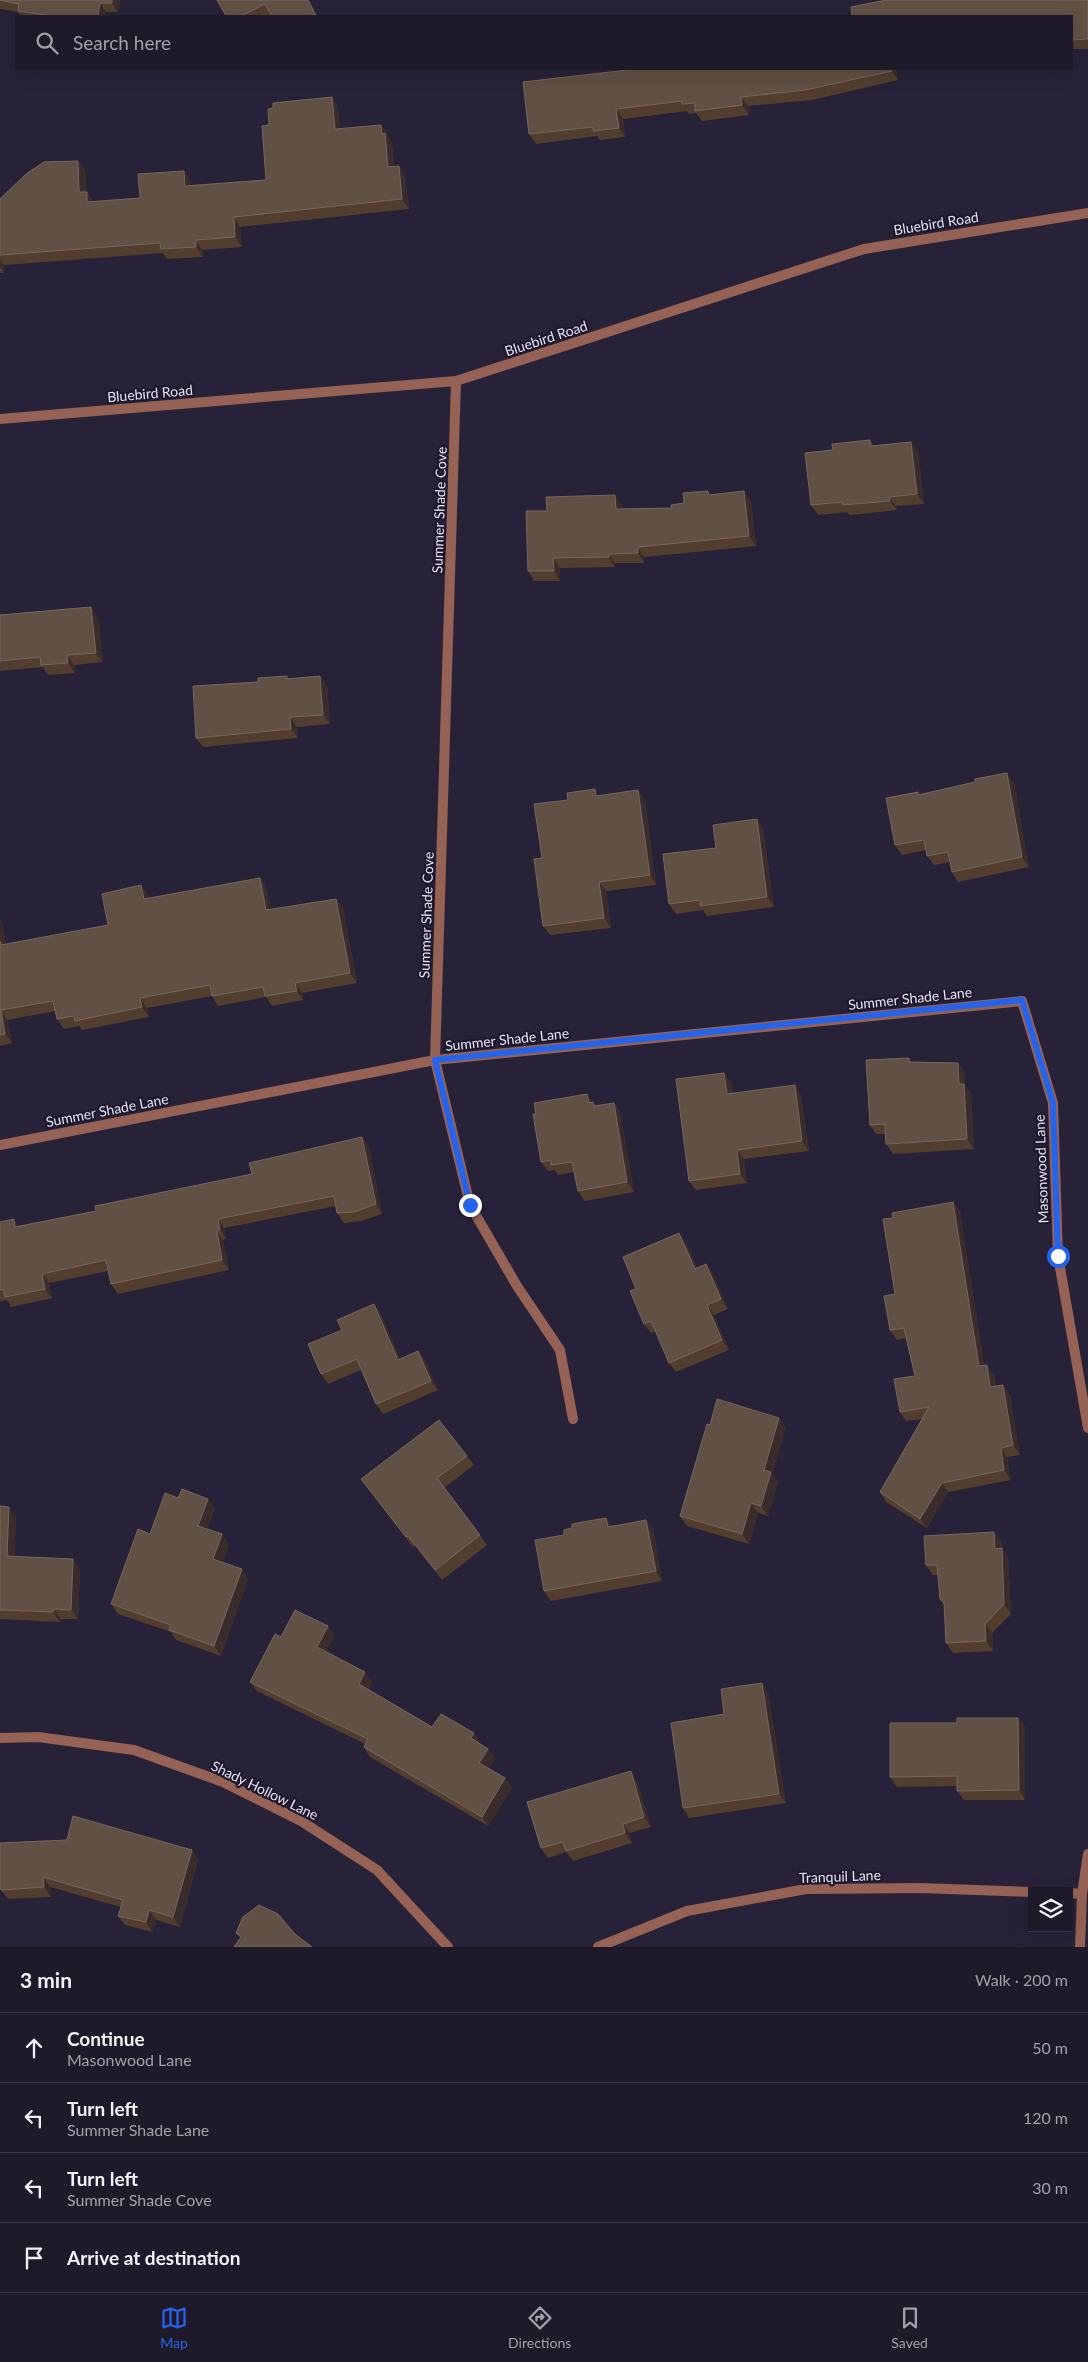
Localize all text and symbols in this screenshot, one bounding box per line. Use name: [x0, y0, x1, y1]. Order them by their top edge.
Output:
search box: [15, 15, 1073, 70]
icon: search: [33, 29, 61, 57]
text: Search here: [73, 31, 171, 54]
street label: Bluebird Road: [892, 208, 980, 238]
street label: Bluebird Road: [503, 317, 589, 359]
street label: Bluebird Road: [106, 381, 194, 405]
street label: Summer Shade Cove: [428, 446, 450, 574]
street label: Summer Shade Cove: [415, 851, 437, 979]
street label: Summer Shade Lane: [847, 983, 973, 1013]
street label: Summer Shade Lane: [444, 1024, 570, 1054]
street label: Summer Shade Lane: [44, 1090, 170, 1130]
street label: Masonwood Lane: [1031, 1114, 1051, 1224]
route end: [459, 1194, 482, 1217]
route start: [1047, 1245, 1070, 1268]
street label: Shady Hollow Lane: [209, 1757, 321, 1823]
street label: Tranquil Lane: [799, 1866, 881, 1886]
map controls: [1028, 1887, 1073, 1932]
button: layers: [1028, 1887, 1073, 1932]
text: 3 min: [20, 1967, 72, 1992]
text: Walk · 200 m: [975, 1970, 1068, 1989]
text: Continue: [67, 2027, 145, 2050]
icon: ahead: [20, 2034, 48, 2062]
text: 50 m: [1032, 2038, 1068, 2057]
text: Masonwood Lane: [67, 2050, 192, 2069]
text: Turn left: [67, 2097, 138, 2120]
icon: left: [20, 2104, 48, 2132]
text: 120 m: [1023, 2108, 1068, 2127]
text: Summer Shade Lane: [67, 2120, 209, 2139]
text: Turn left: [67, 2167, 138, 2190]
icon: left: [20, 2174, 48, 2202]
text: 30 m: [1032, 2178, 1068, 2197]
text: Summer Shade Cove: [67, 2190, 212, 2209]
icon: arrive: [20, 2244, 48, 2272]
text: Arrive at destination: [67, 2246, 240, 2269]
tab: Map: [160, 2304, 188, 2351]
tab: Directions: [508, 2304, 571, 2351]
tab: Saved: [891, 2304, 928, 2351]

